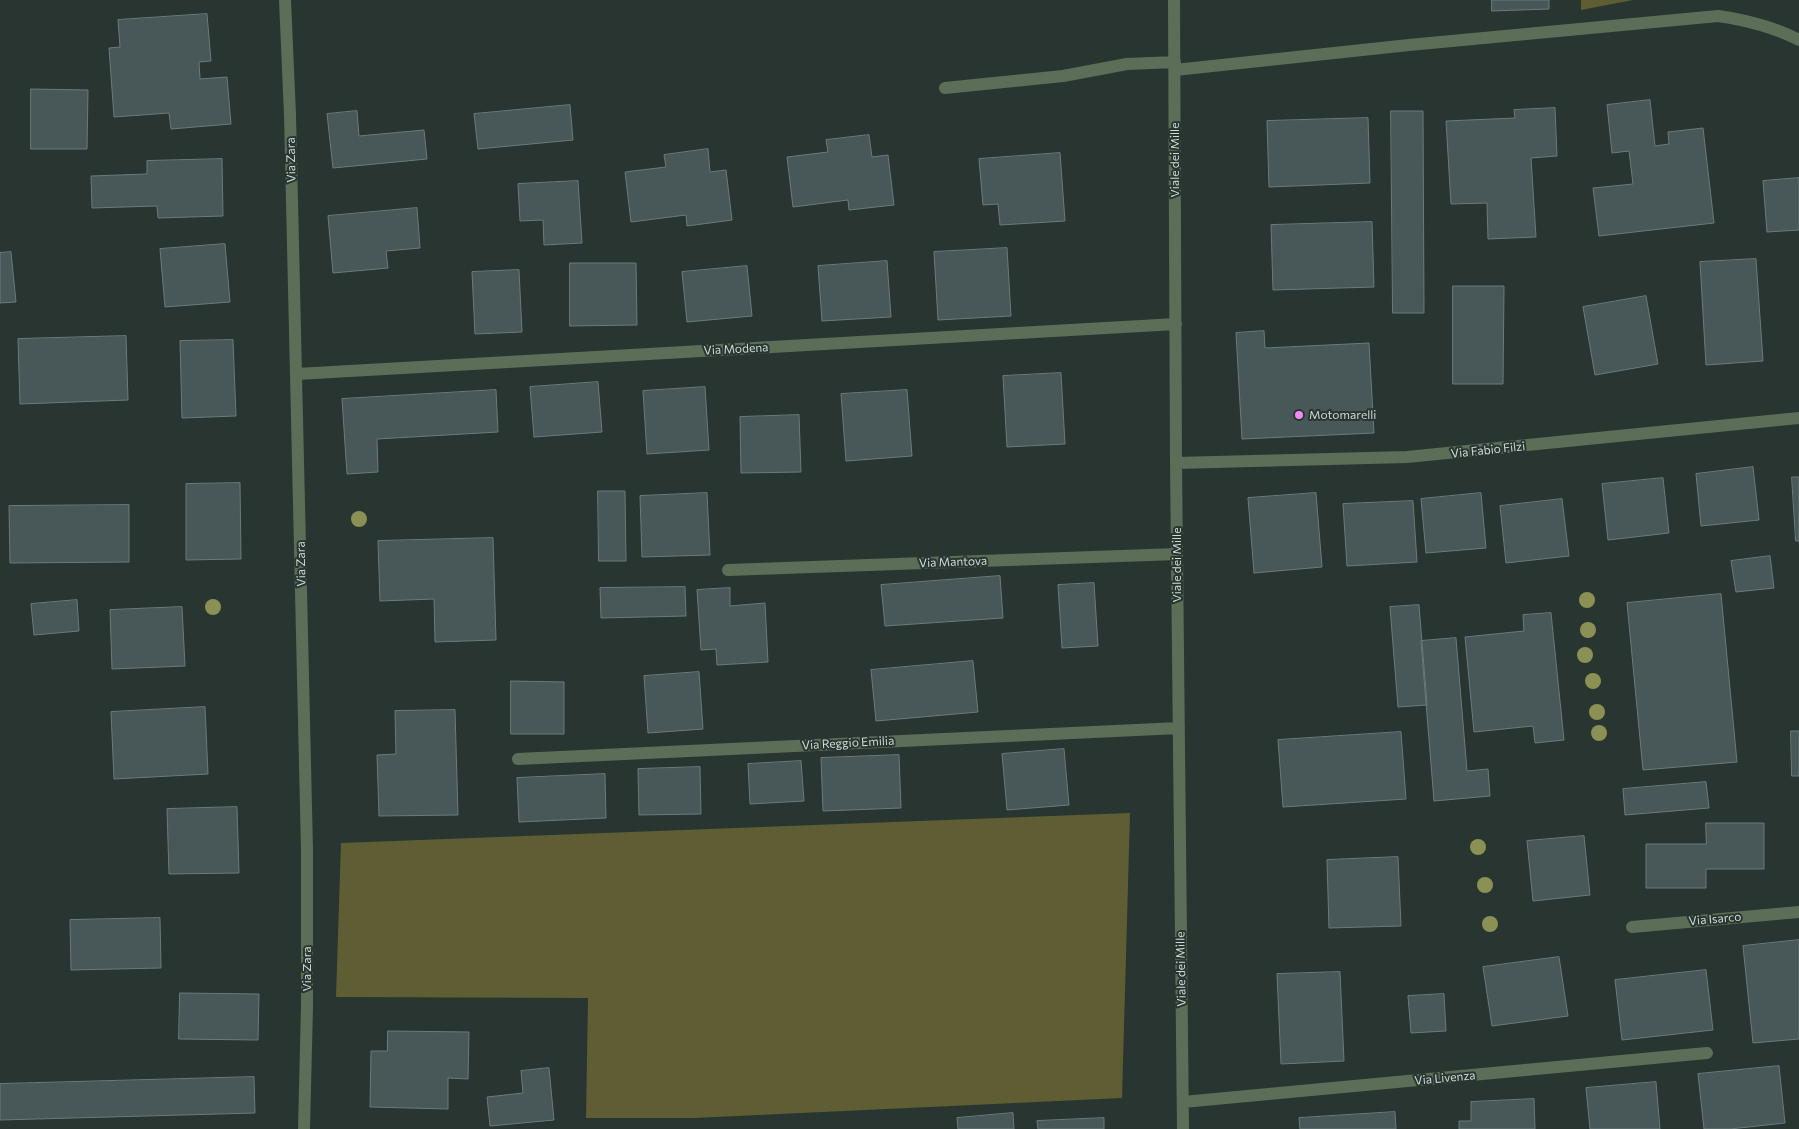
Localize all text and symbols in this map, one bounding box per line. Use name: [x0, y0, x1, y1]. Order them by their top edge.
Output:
street label: Viale dei Mille: [1168, 123, 1182, 197]
street label: Via Zara: [283, 137, 299, 183]
street label: Via Modena: [703, 340, 769, 358]
place label: Motomarelli: [1309, 408, 1376, 422]
marker: Motomarelli: [1293, 409, 1305, 421]
street label: Via Fabio Filzi: [1450, 439, 1526, 461]
street label: Viale dei Mille: [1170, 528, 1184, 602]
street label: Via Zara: [293, 541, 309, 587]
street label: Via Mantova: [919, 554, 987, 570]
street label: Via Reggio Emilia: [801, 733, 895, 753]
street label: Via Isarco: [1688, 910, 1742, 928]
street label: Viale dei Mille: [1173, 931, 1189, 1007]
street label: Via Zara: [300, 946, 314, 992]
street label: Via Livenza: [1414, 1068, 1476, 1088]

